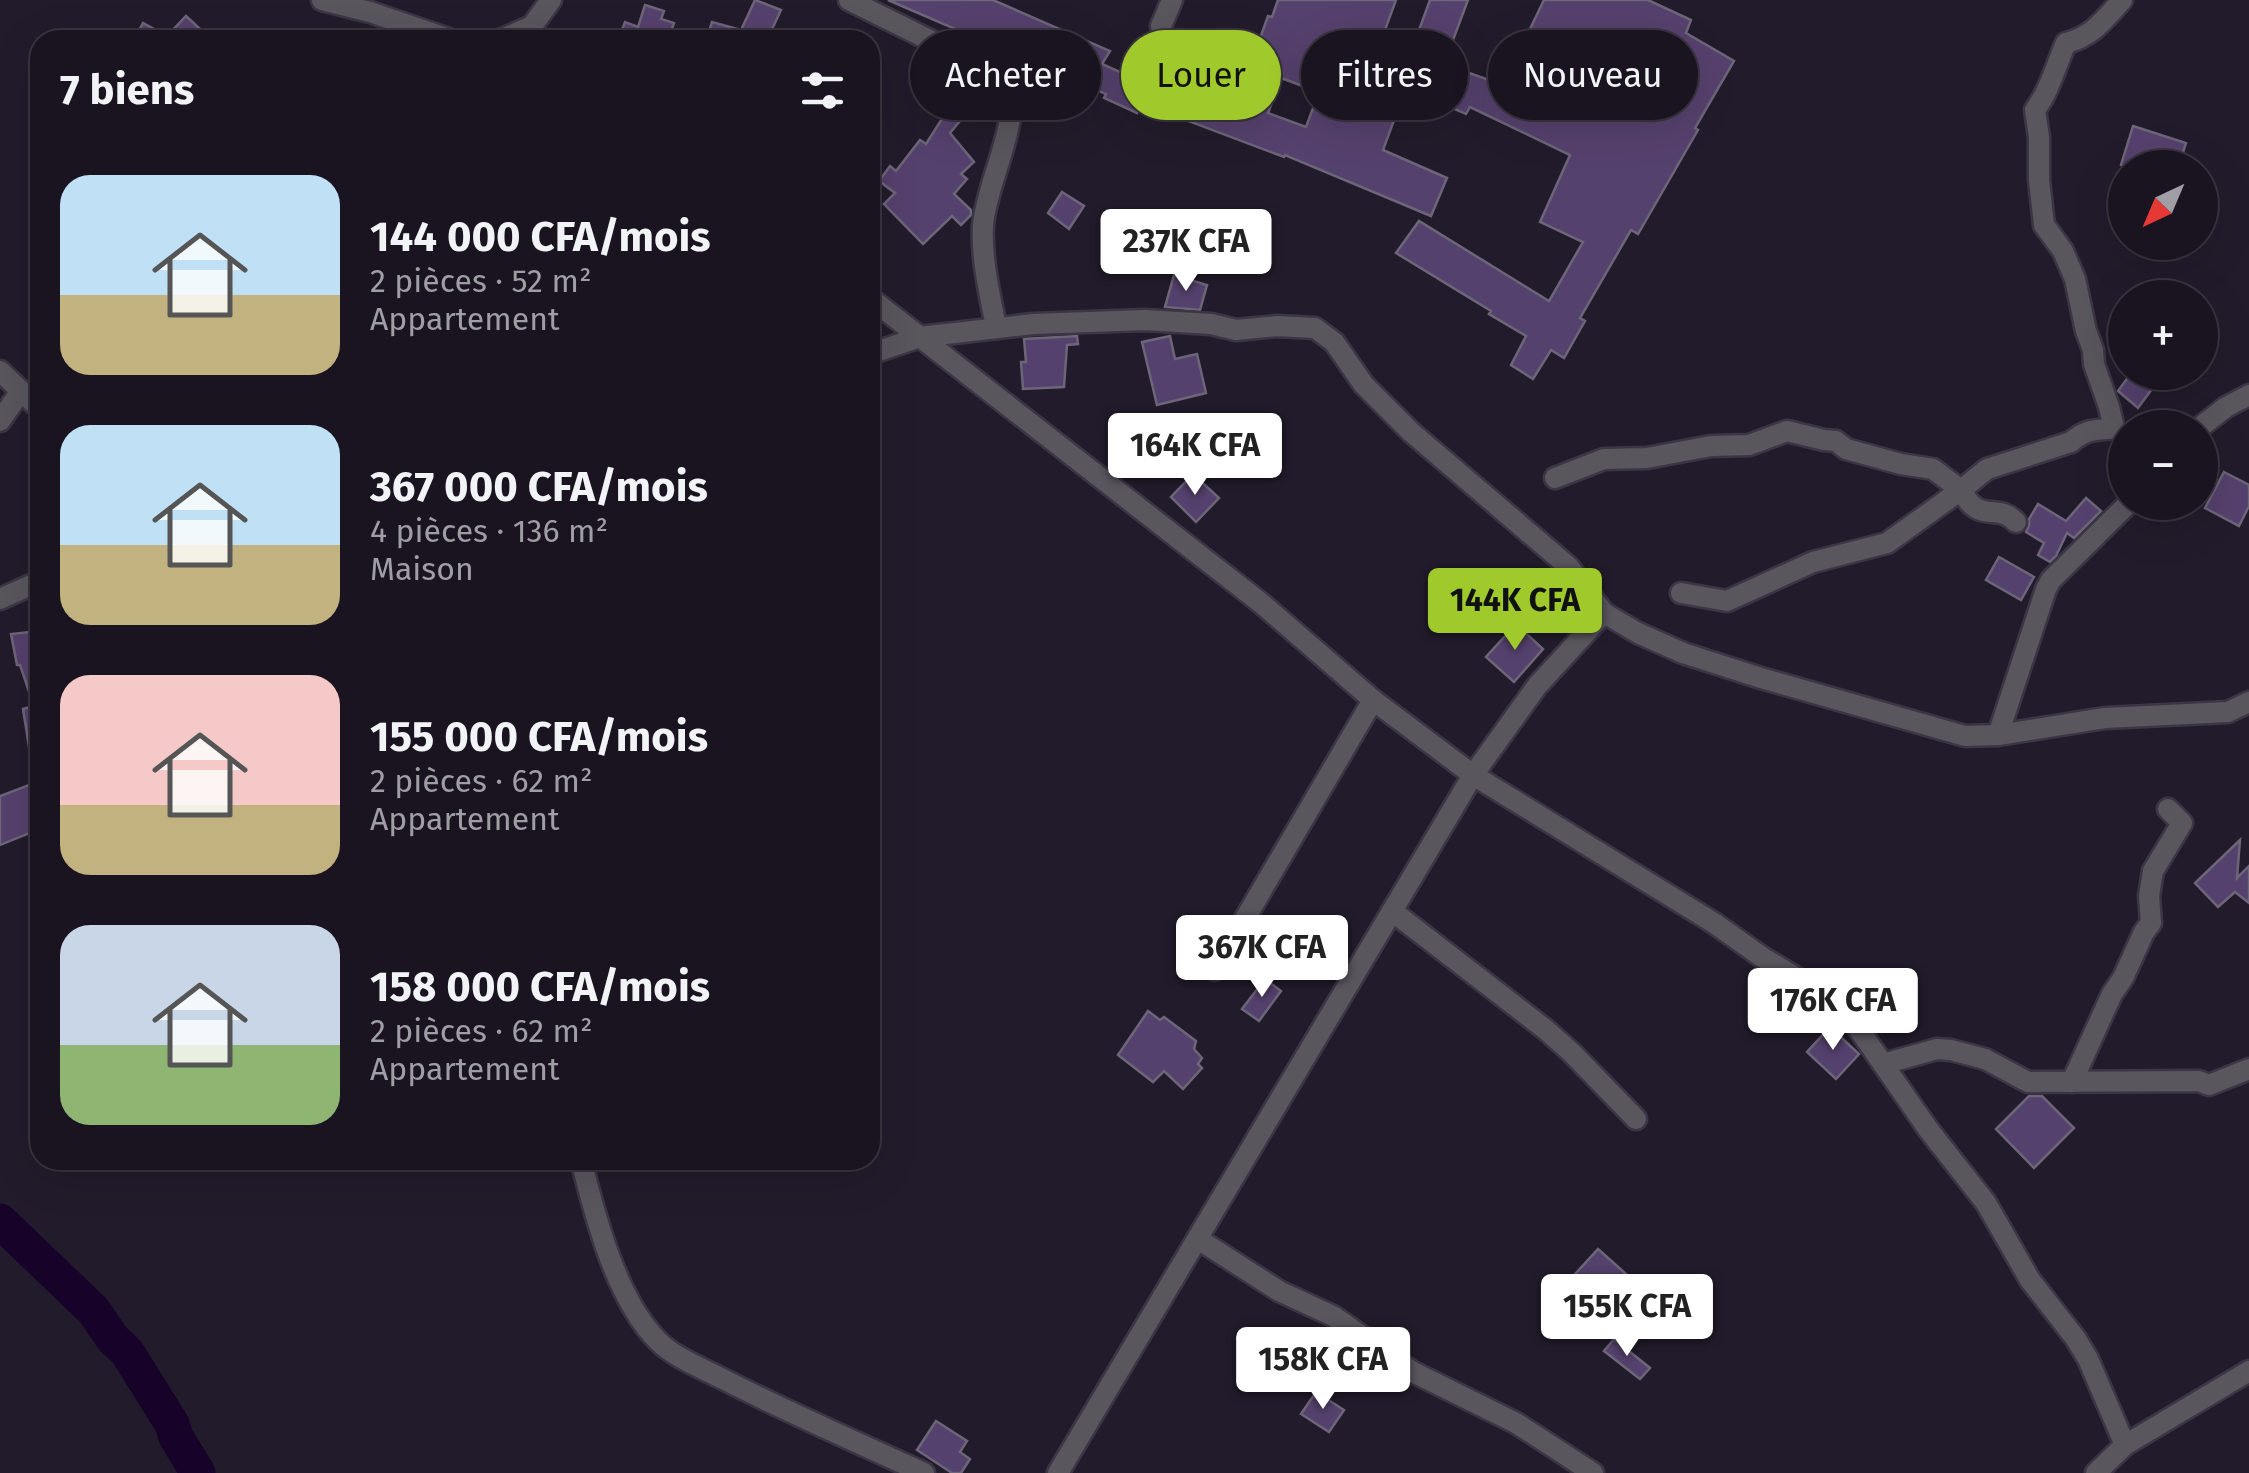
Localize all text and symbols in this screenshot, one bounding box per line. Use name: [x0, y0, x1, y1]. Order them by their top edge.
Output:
chip: Acheter: [910, 30, 1101, 120]
chip: Louer: [1121, 30, 1281, 120]
chip: Filtres: [1301, 30, 1468, 120]
chip: Nouveau: [1488, 30, 1698, 120]
icon: filters: [795, 63, 850, 118]
text: 7 biens: [60, 65, 194, 115]
north arrow: [2108, 150, 2218, 260]
map controls: [2108, 150, 2218, 520]
pin: 237K CFA: [1083, 209, 1289, 294]
text: 144 000 CFA/mois: [370, 212, 711, 262]
icon: home: [140, 215, 260, 335]
text: 237K CFA: [1123, 222, 1249, 260]
text: 2 pièces · 52 m²: [370, 262, 592, 300]
button: +: [2108, 280, 2218, 390]
text: Appartement: [370, 300, 559, 338]
button: −: [2108, 410, 2218, 520]
pin: 164K CFA: [1092, 413, 1298, 498]
text: 164K CFA: [1130, 426, 1260, 464]
text: 367 000 CFA/mois: [370, 462, 708, 512]
icon: home: [140, 465, 260, 585]
text: 4 pièces · 136 m²: [370, 512, 608, 550]
text: Maison: [370, 550, 474, 588]
pin: 144K CFA: [1412, 568, 1618, 653]
text: 144K CFA: [1450, 581, 1580, 619]
text: 155 000 CFA/mois: [370, 712, 708, 762]
icon: home: [140, 715, 260, 835]
text: 2 pièces · 62 m²: [370, 762, 593, 800]
text: Appartement: [370, 800, 559, 838]
pin: 367K CFA: [1159, 915, 1365, 1000]
text: 367K CFA: [1198, 928, 1326, 966]
text: 158 000 CFA/mois: [370, 962, 710, 1012]
icon: home: [140, 965, 260, 1085]
pin: 176K CFA: [1730, 968, 1936, 1053]
text: 176K CFA: [1770, 981, 1896, 1019]
text: 2 pièces · 62 m²: [370, 1012, 593, 1050]
text: Appartement: [370, 1050, 559, 1088]
pin: 155K CFA: [1524, 1274, 1730, 1359]
text: 155K CFA: [1563, 1287, 1691, 1325]
pin: 158K CFA: [1220, 1327, 1426, 1412]
text: 158K CFA: [1258, 1340, 1388, 1378]

